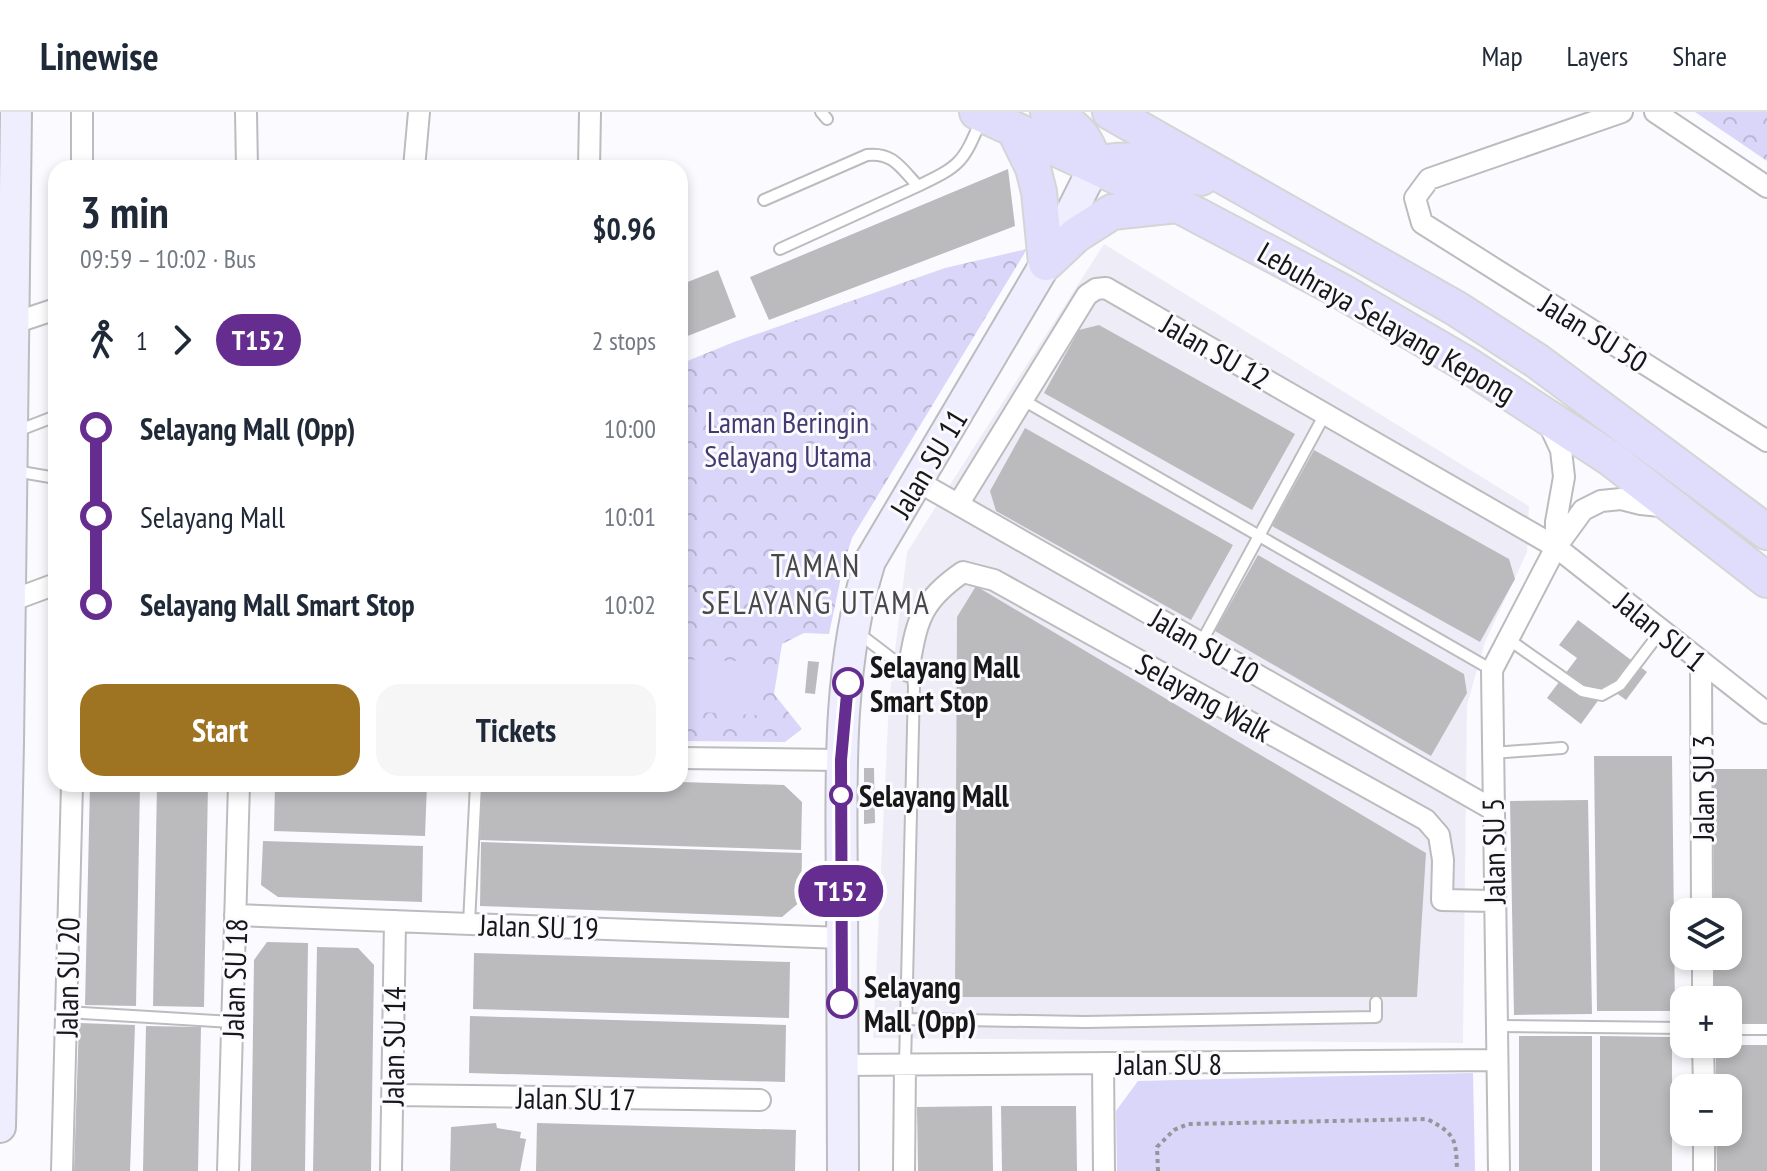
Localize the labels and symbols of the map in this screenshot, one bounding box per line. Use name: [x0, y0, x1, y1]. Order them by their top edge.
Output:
street label: Lebuhraya Selayang Kepong: [1251, 232, 1523, 412]
street label: Jalan SU 50: [1532, 283, 1655, 380]
street label: Jalan SU 12: [1154, 304, 1278, 398]
park label: Laman Beringin Selayang Utama: [704, 402, 872, 475]
street label: Jalan SU 11: [880, 402, 976, 525]
district label: TAMAN SELAYANG UTAMA: [701, 544, 931, 623]
street label: Jalan SU 1: [1607, 582, 1714, 680]
street label: Jalan SU 10: [1143, 598, 1267, 692]
street label: Selayang Walk: [1129, 644, 1279, 750]
place label: Selayang Mall Smart Stop: [870, 647, 1021, 720]
marker: Selayang Mall Smart Stop: [833, 668, 863, 698]
street label: Jalan SU 3: [1683, 735, 1722, 842]
place label: Selayang Mall: [859, 776, 1010, 815]
marker: Selayang Mall: [830, 784, 852, 806]
street label: Jalan SU 5: [1473, 798, 1513, 905]
line badge: T152: [785, 865, 897, 917]
street label: Jalan SU 19: [478, 904, 599, 948]
street label: Jalan SU 20: [46, 917, 88, 1038]
street label: Jalan SU 18: [212, 918, 256, 1039]
place label: Selayang Mall (Opp): [864, 967, 976, 1040]
street label: Jalan SU 14: [372, 986, 414, 1107]
marker: Selayang Mall (Opp): [827, 988, 857, 1018]
street label: Jalan SU 8: [1115, 1044, 1222, 1083]
street label: Jalan SU 17: [515, 1077, 636, 1119]

